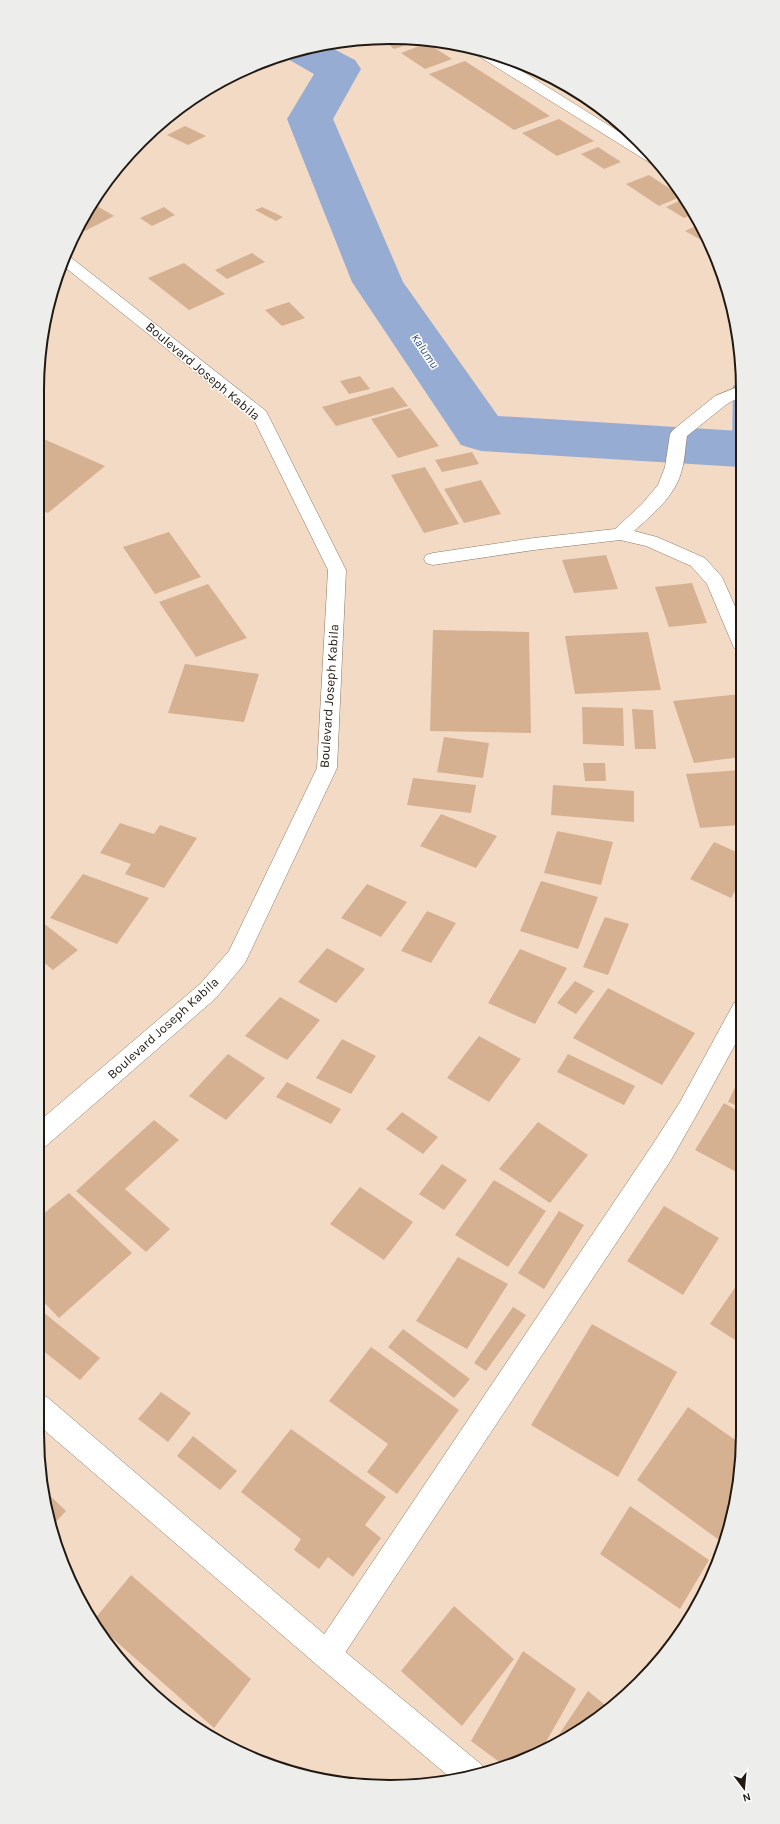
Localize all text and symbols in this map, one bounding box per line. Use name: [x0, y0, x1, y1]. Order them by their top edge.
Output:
street label: Boulevard Joseph Kabila: [143, 319, 263, 423]
water label: Kalumu: [408, 331, 442, 371]
street label: Boulevard Joseph Kabila: [316, 623, 342, 769]
street label: Boulevard Joseph Kabila: [104, 974, 222, 1082]
north arrow: [724, 1768, 764, 1808]
text: N: [741, 1790, 752, 1804]

